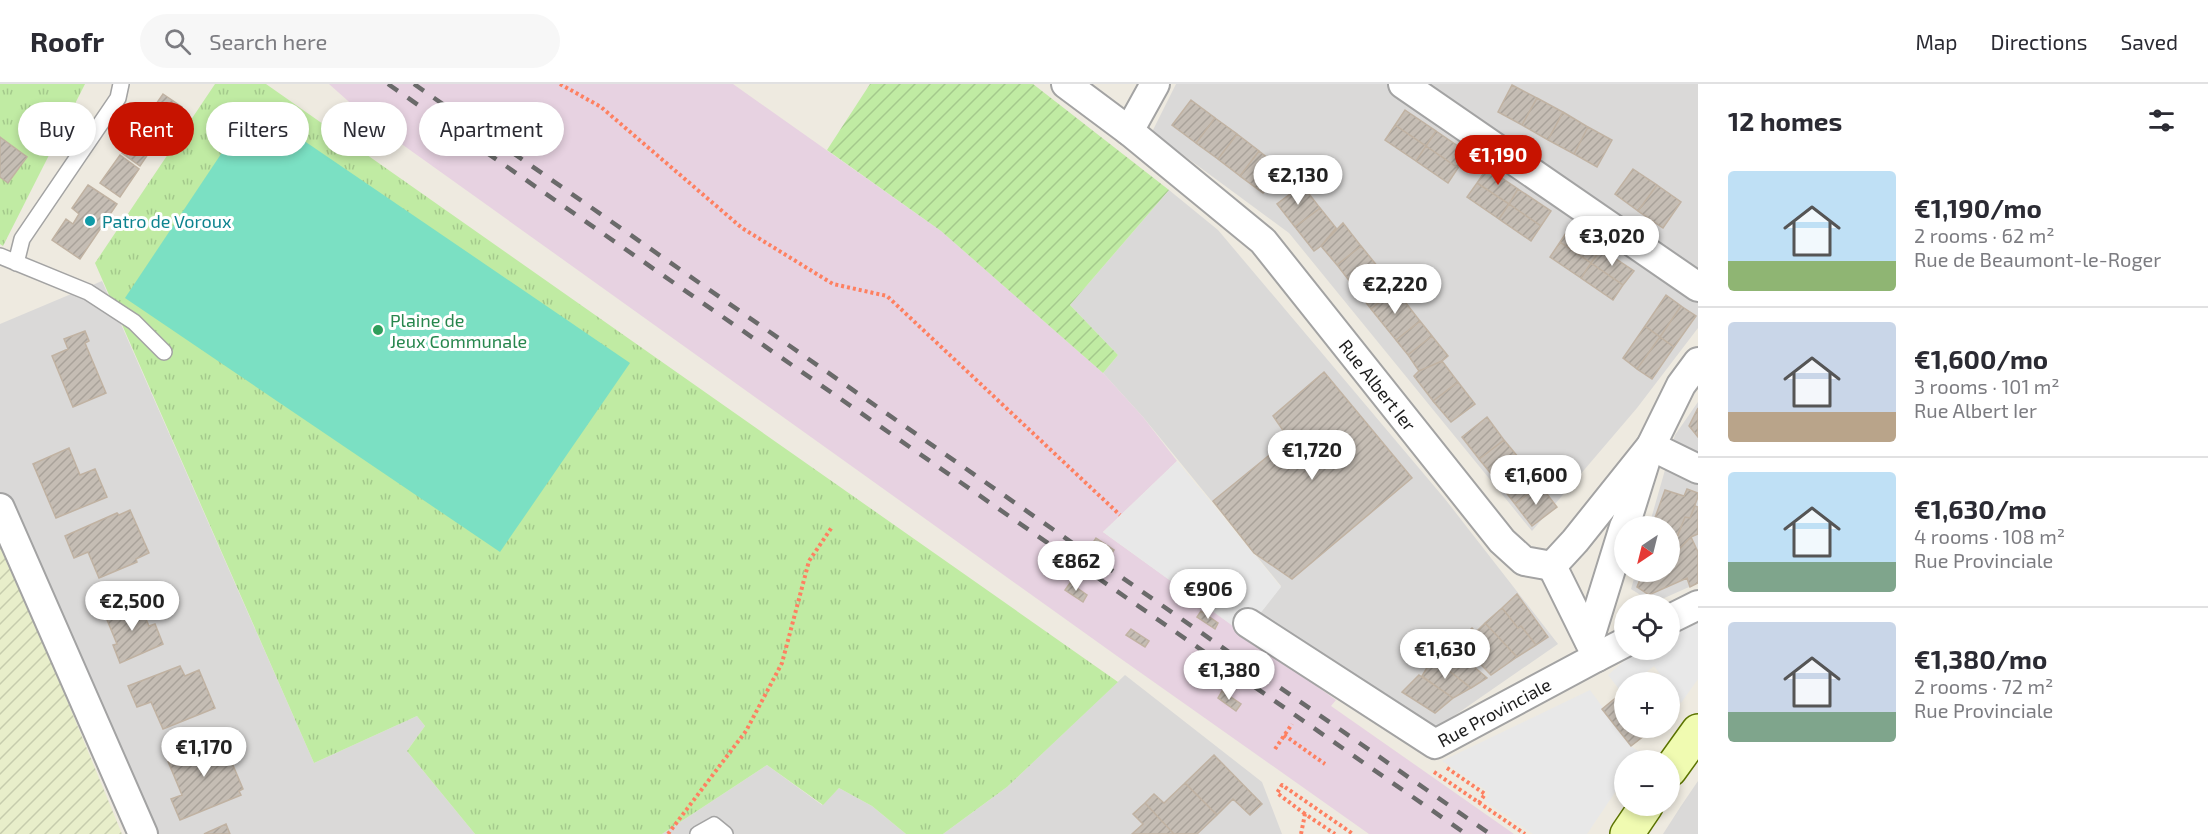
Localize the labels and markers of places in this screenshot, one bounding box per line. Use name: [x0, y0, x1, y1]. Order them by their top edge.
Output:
pin: €1,190: [1449, 135, 1547, 186]
pin: €2,130: [1249, 155, 1347, 206]
place label: Patro de Voroux: [102, 210, 232, 232]
marker: Patro de Voroux: [83, 214, 97, 228]
pin: €3,020: [1563, 216, 1661, 267]
pin: €2,220: [1346, 264, 1444, 315]
place label: Plaine de Jeux Communale: [390, 309, 527, 352]
marker: Plaine de Jeux Communale: [371, 323, 385, 337]
pin: €1,720: [1263, 430, 1361, 481]
pin: €1,600: [1487, 455, 1585, 506]
pin: €862: [1040, 541, 1112, 592]
pin: €906: [1172, 569, 1244, 620]
pin: €2,500: [83, 581, 181, 632]
pin: €1,630: [1396, 629, 1494, 680]
pin: €1,380: [1180, 650, 1278, 701]
pin: €1,170: [155, 727, 253, 778]

